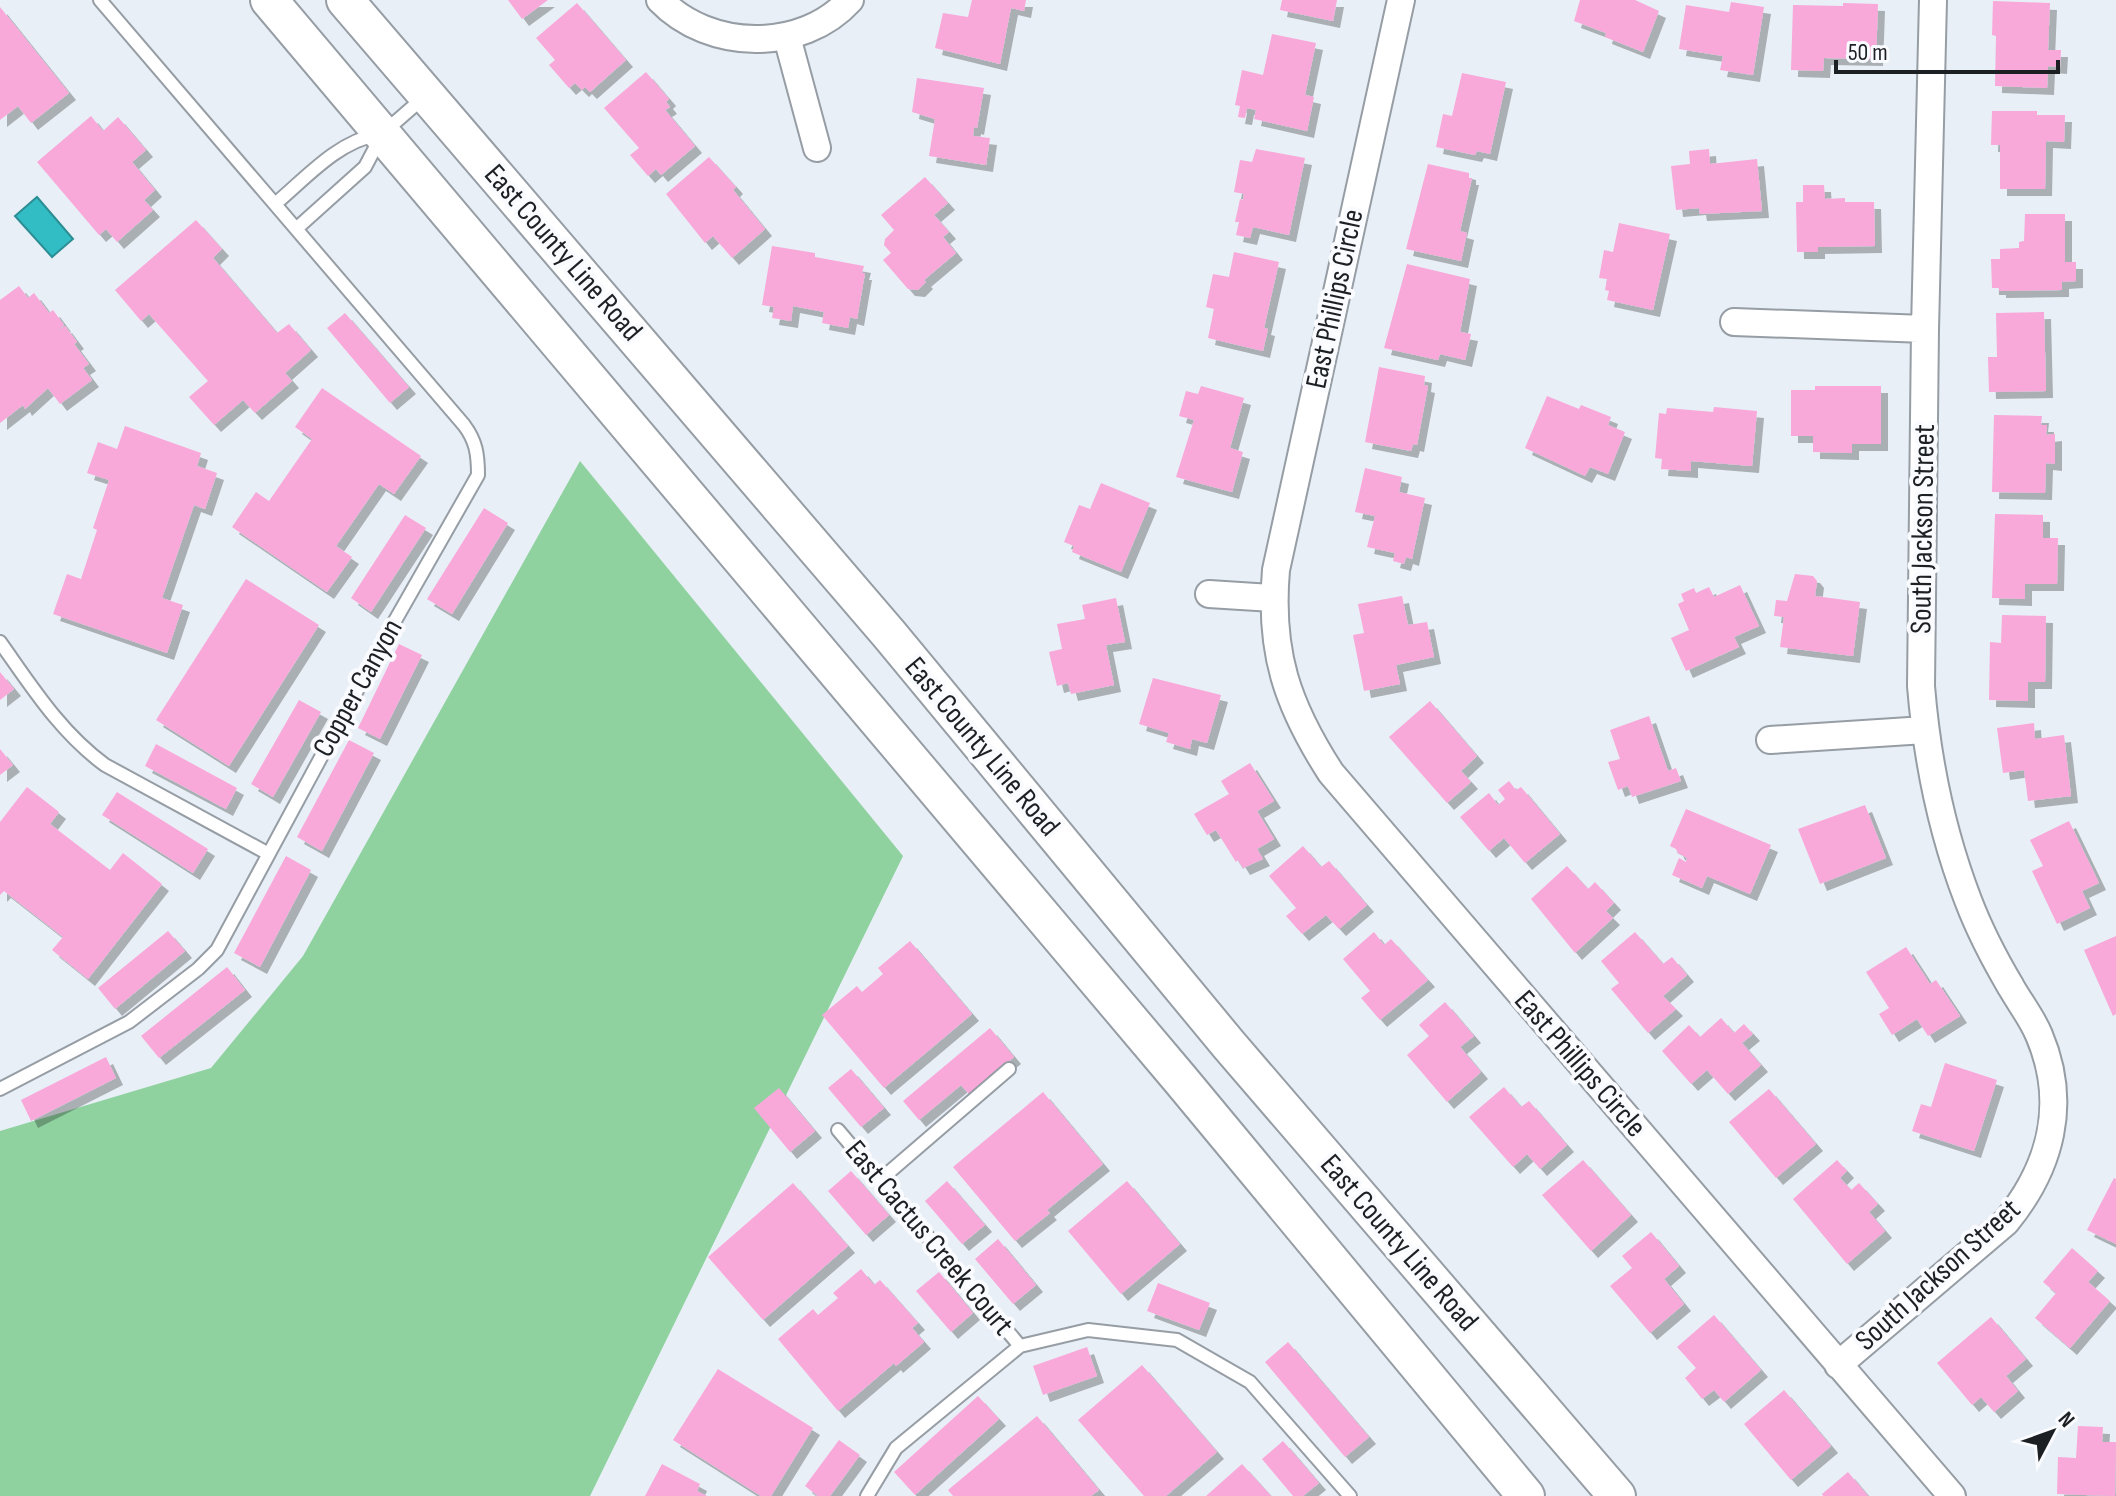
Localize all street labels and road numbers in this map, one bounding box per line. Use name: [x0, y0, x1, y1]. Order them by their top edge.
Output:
street label: East County Line Road: [476, 157, 650, 349]
street label: East Phillips Circle: [1298, 206, 1372, 392]
street label: South Jackson Street: [1903, 424, 1943, 634]
street label: Copper Canyon: [305, 613, 411, 763]
street label: East County Line Road: [897, 650, 1067, 844]
street label: East Phillips Circle: [1507, 983, 1653, 1145]
street label: East Cactus Creek Court: [837, 1133, 1021, 1343]
street label: East County Line Road: [1312, 1147, 1486, 1339]
street label: South Jackson Street: [1848, 1192, 2028, 1358]

